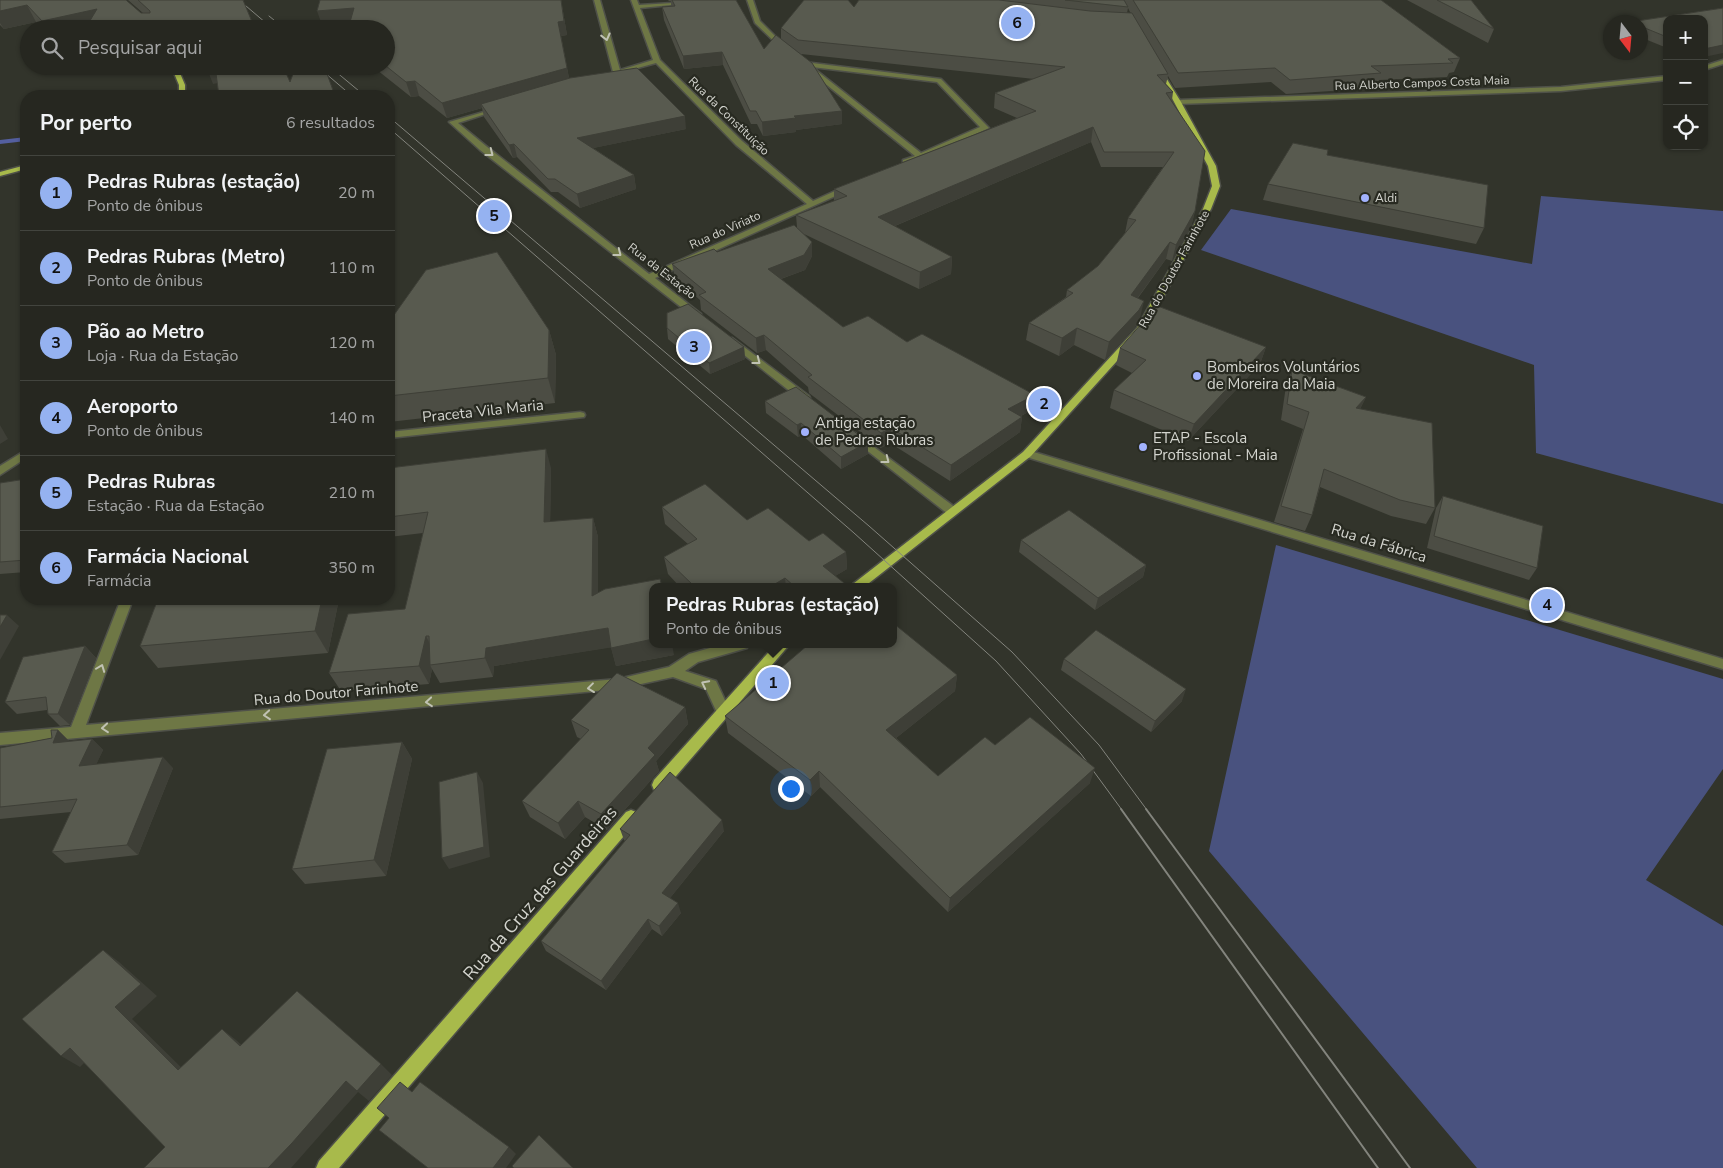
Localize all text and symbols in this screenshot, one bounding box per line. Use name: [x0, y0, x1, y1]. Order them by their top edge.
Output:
pin: 6: [1001, 4, 1033, 42]
north arrow: [1603, 15, 1648, 60]
map controls: [1663, 15, 1708, 150]
button: +: [1663, 15, 1708, 60]
search box: [20, 20, 395, 75]
one-way arrow: [601, 32, 611, 40]
icon: search: [38, 34, 66, 62]
text: Pesquisar aqui: [78, 35, 202, 61]
button: −: [1663, 60, 1708, 105]
street label: Rua Alberto Campos Costa Maia: [1334, 72, 1510, 94]
street label: Rua da Constituição: [685, 73, 773, 159]
button: locate: [1663, 105, 1708, 150]
text: Por perto: [40, 109, 132, 137]
text: 6 resultados: [286, 112, 375, 134]
one-way arrow: [484, 148, 493, 156]
text: Pedras Rubras (estação): [87, 169, 301, 195]
text: 1: [51, 182, 61, 204]
text: 20 m: [338, 182, 375, 204]
place label: Aldi: [1375, 190, 1397, 206]
marker: Aldi: [1359, 192, 1371, 204]
text: Ponto de ônibus: [87, 195, 203, 217]
pin: 5: [478, 197, 510, 235]
street label: Rua do Viriato: [687, 207, 763, 253]
street label: Rua do Doutor Farinhote: [1135, 207, 1213, 331]
street label: Rua da Estação: [625, 239, 700, 303]
text: Pedras Rubras (Metro): [87, 244, 286, 270]
one-way arrow: [613, 248, 622, 257]
text: 2: [51, 257, 61, 279]
text: 110 m: [328, 257, 375, 279]
text: Ponto de ônibus: [87, 270, 203, 292]
text: Pão ao Metro: [87, 319, 204, 345]
pin: 3: [678, 328, 710, 366]
text: 3: [51, 332, 61, 354]
text: 120 m: [328, 332, 375, 354]
text: Loja · Rua da Estação: [87, 345, 238, 367]
one-way arrow: [751, 355, 760, 363]
place label: Bombeiros Voluntários de Moreira da Maia: [1207, 357, 1360, 394]
marker: Bombeiros Voluntários de Moreira da Maia: [1191, 370, 1203, 382]
pin: 2: [1028, 385, 1060, 423]
text: Aeroporto: [87, 394, 178, 420]
street label: Praceta Vila Maria: [421, 395, 545, 427]
text: 4: [51, 407, 61, 429]
text: 140 m: [328, 407, 375, 429]
place label: Antiga estação de Pedras Rubras: [815, 413, 933, 450]
text: Ponto de ônibus: [87, 420, 203, 442]
marker: Antiga estação de Pedras Rubras: [799, 426, 811, 438]
place label: ETAP - Escola Profissional - Maia: [1153, 428, 1278, 465]
marker: ETAP - Escola Profissional - Maia: [1137, 441, 1149, 453]
one-way arrow: [880, 454, 889, 462]
text: Pedras Rubras: [87, 469, 215, 495]
text: 5: [51, 482, 61, 504]
text: 210 m: [328, 482, 375, 504]
text: Estação · Rua da Estação: [87, 495, 264, 517]
street label: Rua da Fábrica: [1329, 519, 1429, 567]
text: Farmácia Nacional: [87, 544, 248, 570]
text: 6: [51, 557, 61, 579]
text: 350 m: [328, 557, 375, 579]
text: Farmácia: [87, 570, 151, 592]
popup: [649, 583, 897, 648]
pin: 4: [1531, 586, 1563, 624]
text: Pedras Rubras (estação): [666, 592, 880, 618]
text: Ponto de ônibus: [666, 618, 782, 640]
pin: 1: [757, 664, 789, 702]
one-way arrow: [95, 665, 105, 673]
street label: Rua do Doutor Farinhote: [253, 676, 419, 710]
one-way arrow: [702, 680, 711, 690]
one-way arrow: [587, 682, 595, 693]
one-way arrow: [425, 696, 433, 707]
one-way arrow: [263, 709, 271, 720]
one-way arrow: [101, 722, 109, 733]
your location: [778, 776, 804, 802]
street label: Rua da Cruz das Guardeiras: [458, 801, 622, 985]

